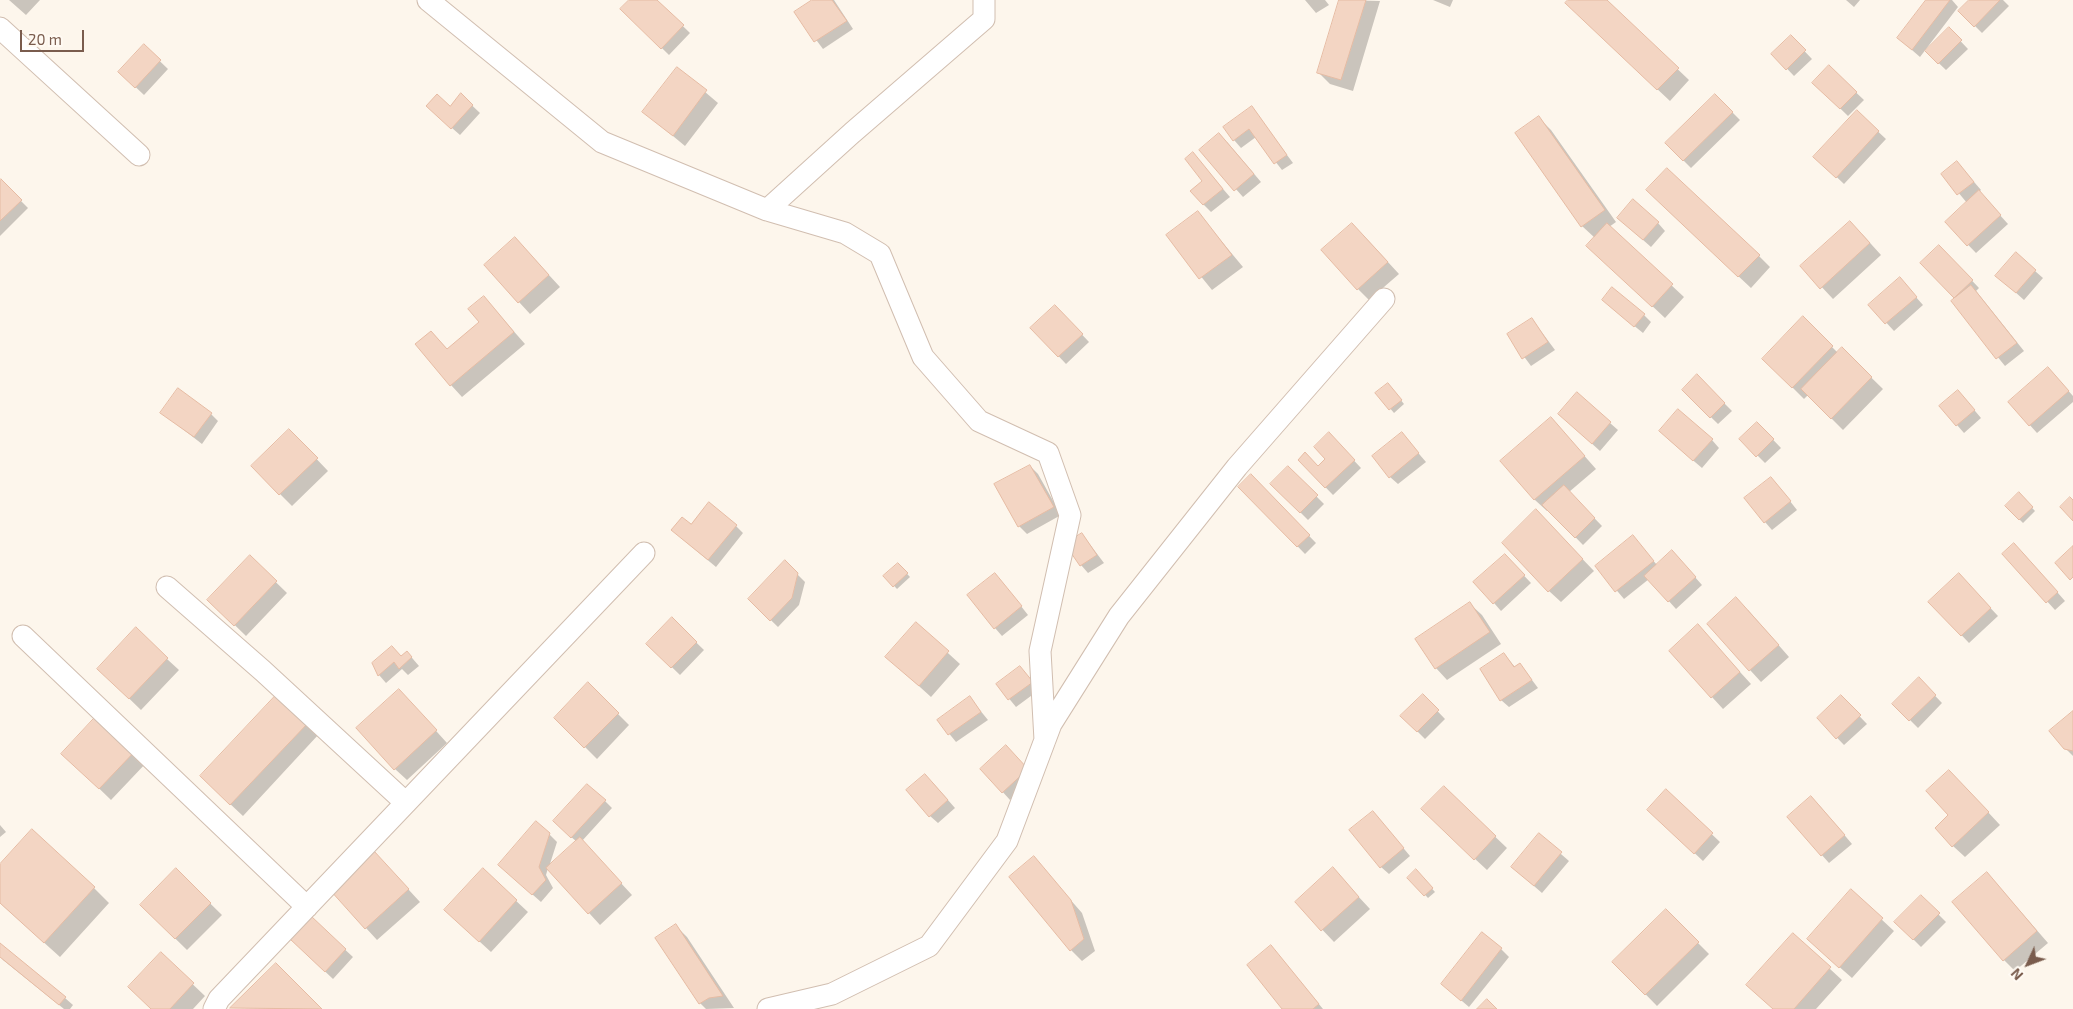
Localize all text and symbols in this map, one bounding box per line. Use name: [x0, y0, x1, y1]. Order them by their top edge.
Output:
scale bar: [22, 20, 86, 52]
text: 20 m: [28, 30, 62, 48]
north arrow: [2003, 939, 2053, 989]
text: N: [2007, 965, 2026, 984]

